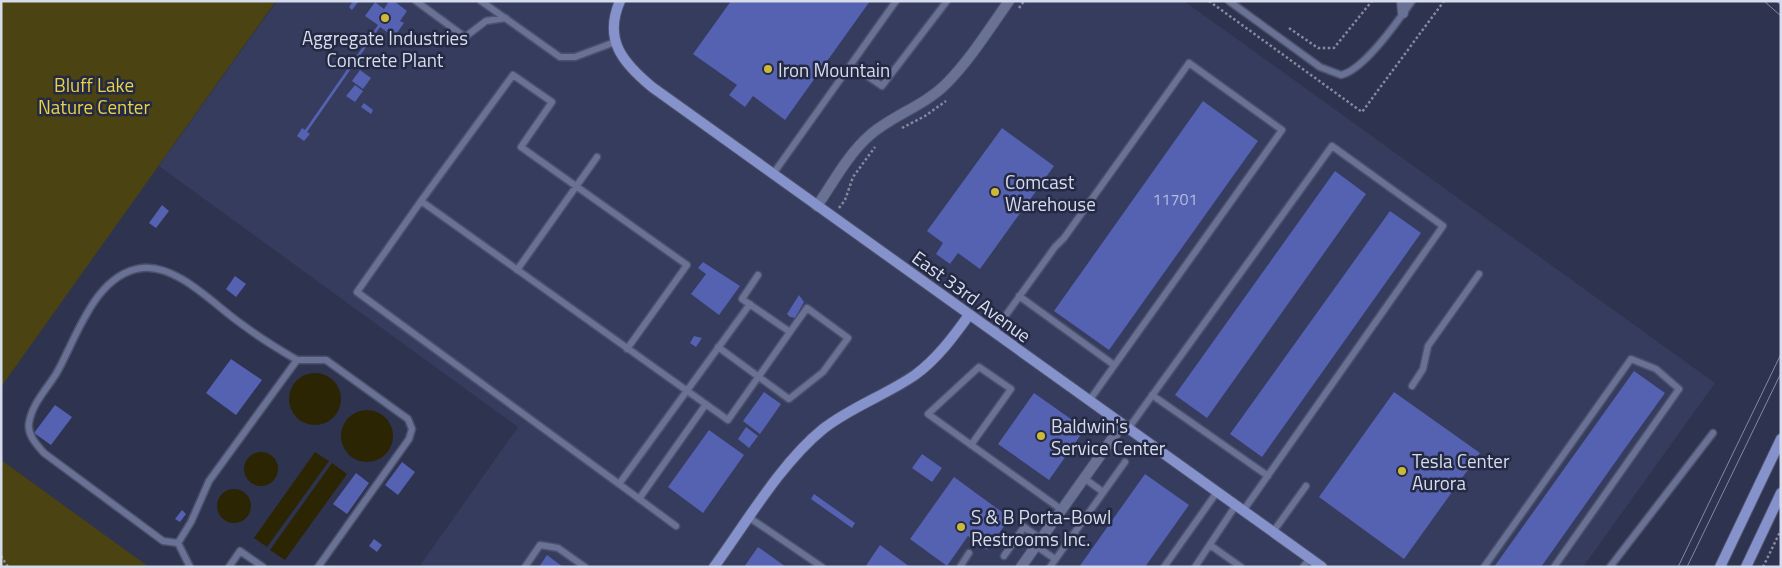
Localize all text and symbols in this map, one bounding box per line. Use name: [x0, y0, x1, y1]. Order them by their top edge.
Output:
marker: Aggregate Industries Concrete Plant: [379, 12, 391, 24]
place label: Aggregate Industries Concrete Plant: [302, 23, 468, 74]
place label: Iron Mountain: [778, 55, 890, 84]
marker: Iron Mountain: [762, 63, 774, 75]
park label: Bluff Lake Nature Center: [38, 70, 150, 121]
place label: Comcast Warehouse: [1005, 167, 1096, 218]
marker: Comcast Warehouse: [989, 186, 1001, 198]
house number: 11701: [1153, 187, 1197, 211]
street label: East 33rd Avenue: [906, 243, 1038, 349]
place label: Baldwin's Service Center: [1051, 411, 1166, 462]
marker: Baldwin's Service Center: [1035, 430, 1047, 442]
place label: Tesla Center Aurora: [1412, 446, 1510, 497]
marker: Tesla Center Aurora: [1396, 465, 1408, 477]
place label: S & B Porta-Bowl Restrooms Inc.: [971, 502, 1111, 553]
marker: S & B Porta-Bowl Restrooms Inc.: [955, 521, 967, 533]

